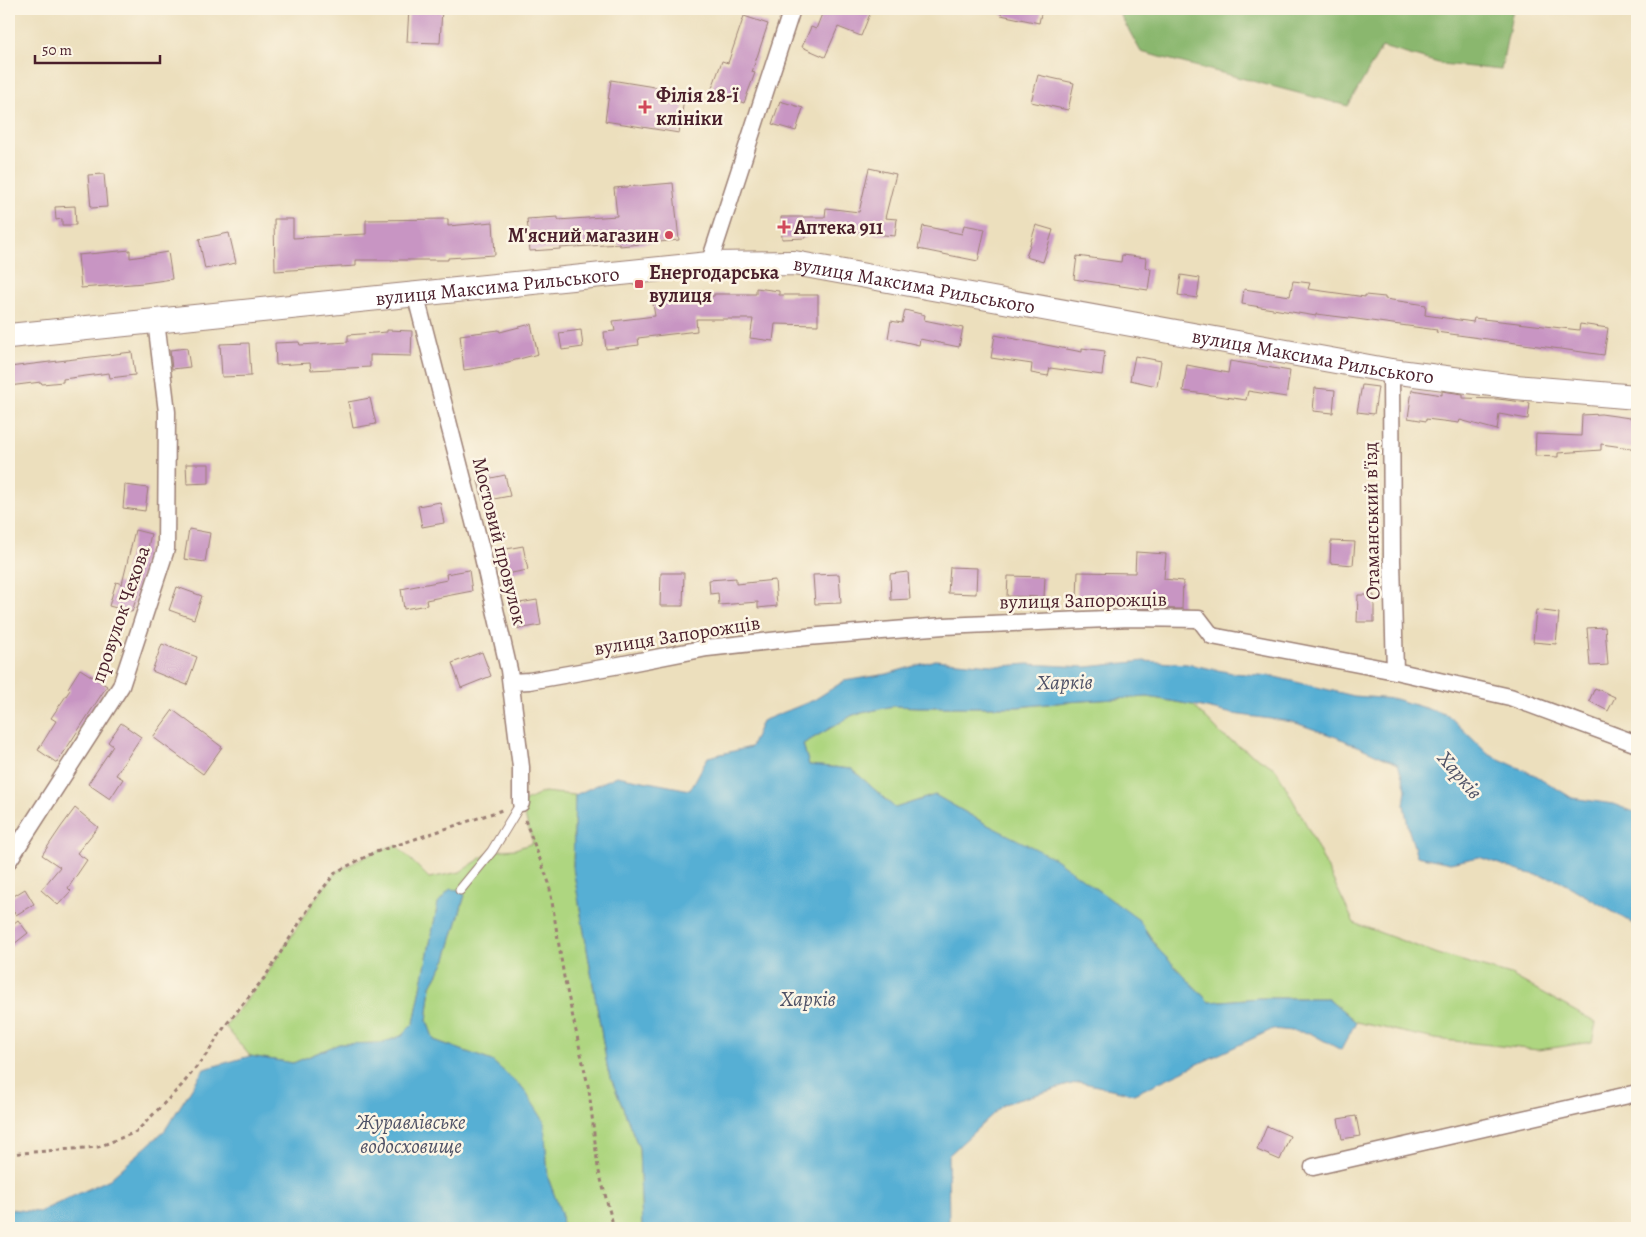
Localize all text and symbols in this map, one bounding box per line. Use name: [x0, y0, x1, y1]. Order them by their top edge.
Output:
scale bar: [35, 32, 160, 64]
text: 50 m: [42, 40, 72, 60]
place label: Філія 28-ї клініки: [656, 82, 739, 132]
marker: Філія 28-ї клініки: [638, 100, 652, 114]
place label: Аптека 911: [793, 214, 883, 241]
marker: Аптека 911: [778, 221, 790, 233]
place label: М'ясний магазин: [508, 222, 659, 249]
marker: М'ясний магазин: [663, 229, 675, 241]
street label: вулиця Максима Рильського: [791, 250, 1037, 320]
place label: Енергодарська вулиця: [649, 259, 780, 309]
street label: вулиця Максима Рильського: [374, 260, 621, 312]
marker: Енергодарська вулиця: [633, 278, 645, 290]
street label: вулиця Максима Рильського: [1190, 322, 1436, 390]
street label: Отаманський в'їзд: [1357, 442, 1386, 600]
street label: Мостовий провулок: [466, 454, 533, 628]
street label: провулок Чехова: [84, 541, 157, 686]
street label: вулиця Запорожців: [999, 586, 1167, 615]
street label: вулиця Запорожців: [592, 609, 762, 662]
water label: Харків: [1036, 668, 1093, 697]
water label: Харків: [1431, 744, 1489, 805]
water label: Харків: [779, 985, 836, 1013]
water label: Журавлівське водосховище: [355, 1108, 466, 1160]

